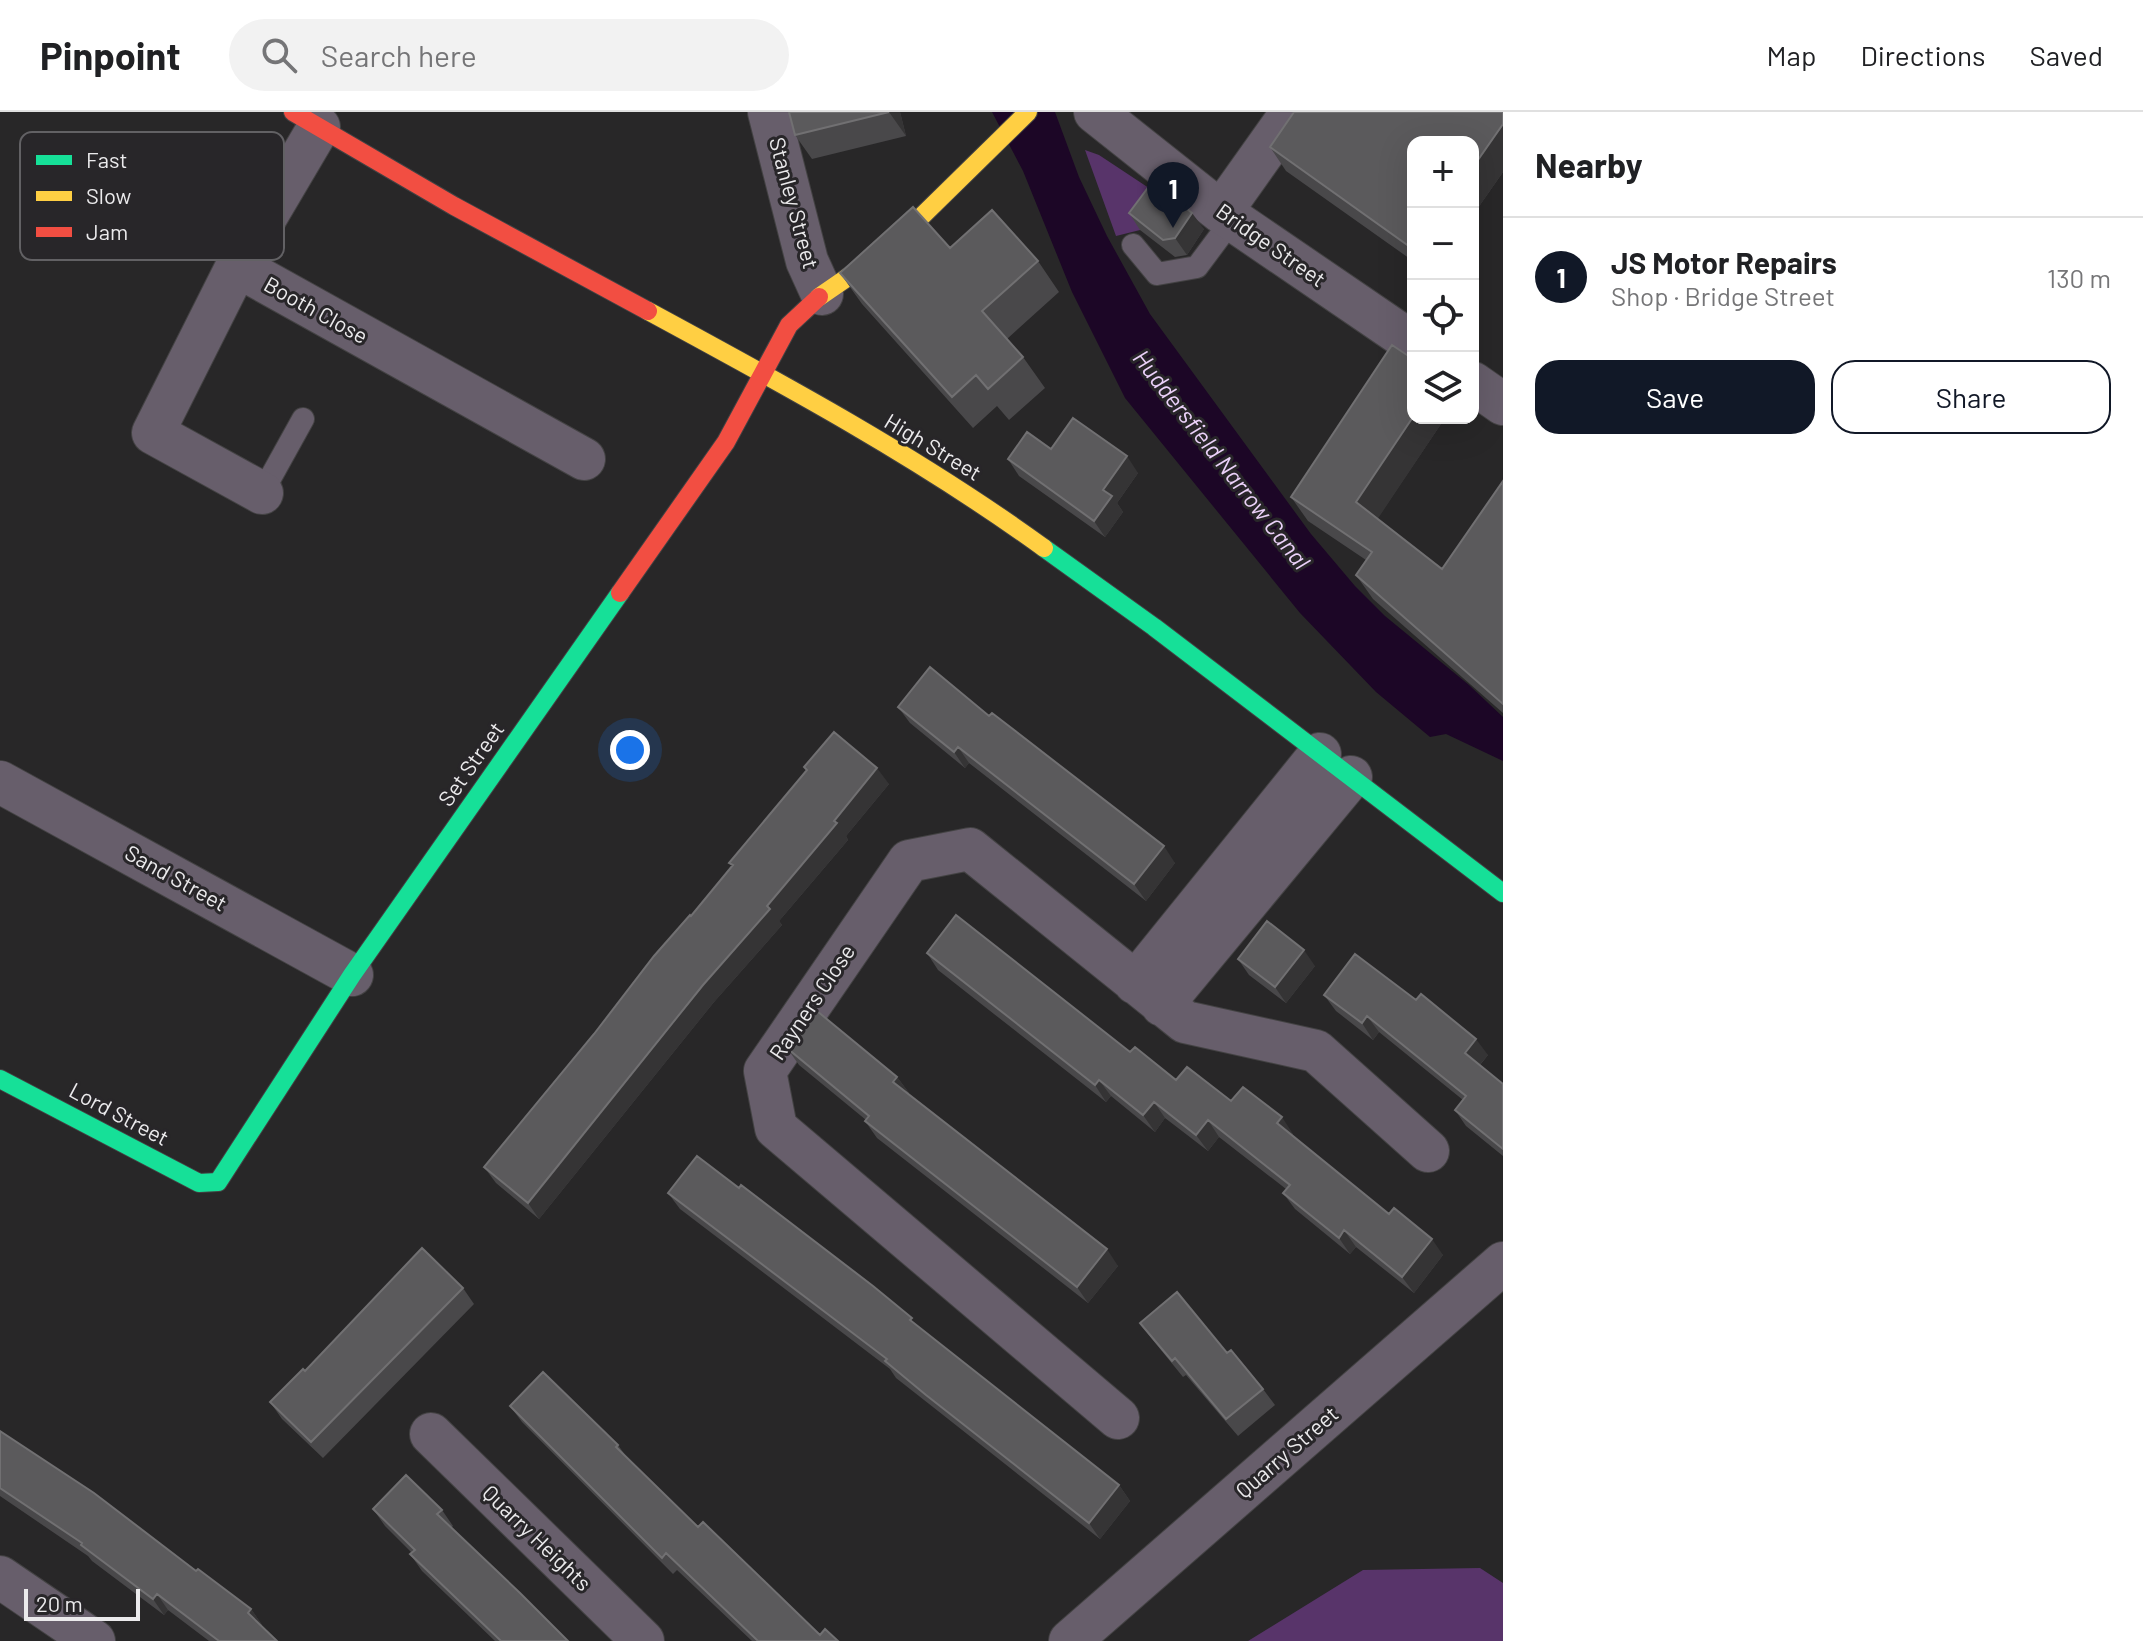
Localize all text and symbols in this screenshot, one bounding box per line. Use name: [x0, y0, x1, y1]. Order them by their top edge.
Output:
search box: [229, 19, 789, 91]
text: Pinpoint: [40, 32, 181, 78]
icon: search: [257, 33, 301, 77]
text: Search here: [321, 37, 477, 73]
text: Map: [1767, 38, 1816, 72]
text: Directions: [1860, 38, 1986, 72]
text: Saved: [2030, 38, 2103, 72]
legend: [20, 132, 284, 260]
street label: Stanley Street: [765, 134, 825, 271]
map controls: [1407, 136, 1479, 424]
button: +: [1407, 136, 1479, 208]
text: Nearby: [1535, 144, 1643, 185]
text: Fast: [86, 146, 128, 172]
pin: 1: [1147, 162, 1199, 228]
text: Slow: [86, 182, 131, 208]
street label: Bridge Street: [1212, 197, 1331, 291]
button: −: [1407, 208, 1479, 280]
text: Jam: [86, 218, 128, 244]
text: JS Motor Repairs: [1611, 244, 1837, 280]
text: 1: [1556, 262, 1566, 293]
text: 130 m: [2047, 262, 2111, 293]
street label: Booth Close: [260, 270, 373, 348]
button: locate: [1407, 280, 1479, 352]
text: Shop · Bridge Street: [1611, 280, 1835, 311]
water label: Huddersfield Narrow Canal: [1127, 344, 1317, 575]
button: layers: [1407, 352, 1479, 424]
button: Save: [1535, 360, 1815, 434]
button: Share: [1831, 360, 2111, 434]
street label: High Street: [880, 407, 987, 485]
street label: Set Street: [432, 716, 509, 811]
your location: [610, 730, 650, 770]
street label: Sand Street: [121, 839, 232, 916]
street label: Rayners Close: [763, 939, 859, 1064]
street label: Lord Street: [65, 1076, 174, 1150]
street label: Quarry Street: [1230, 1400, 1343, 1503]
street label: Quarry Heights: [478, 1479, 597, 1596]
scale bar: [24, 1585, 140, 1621]
text: 20 m: [36, 1590, 83, 1616]

